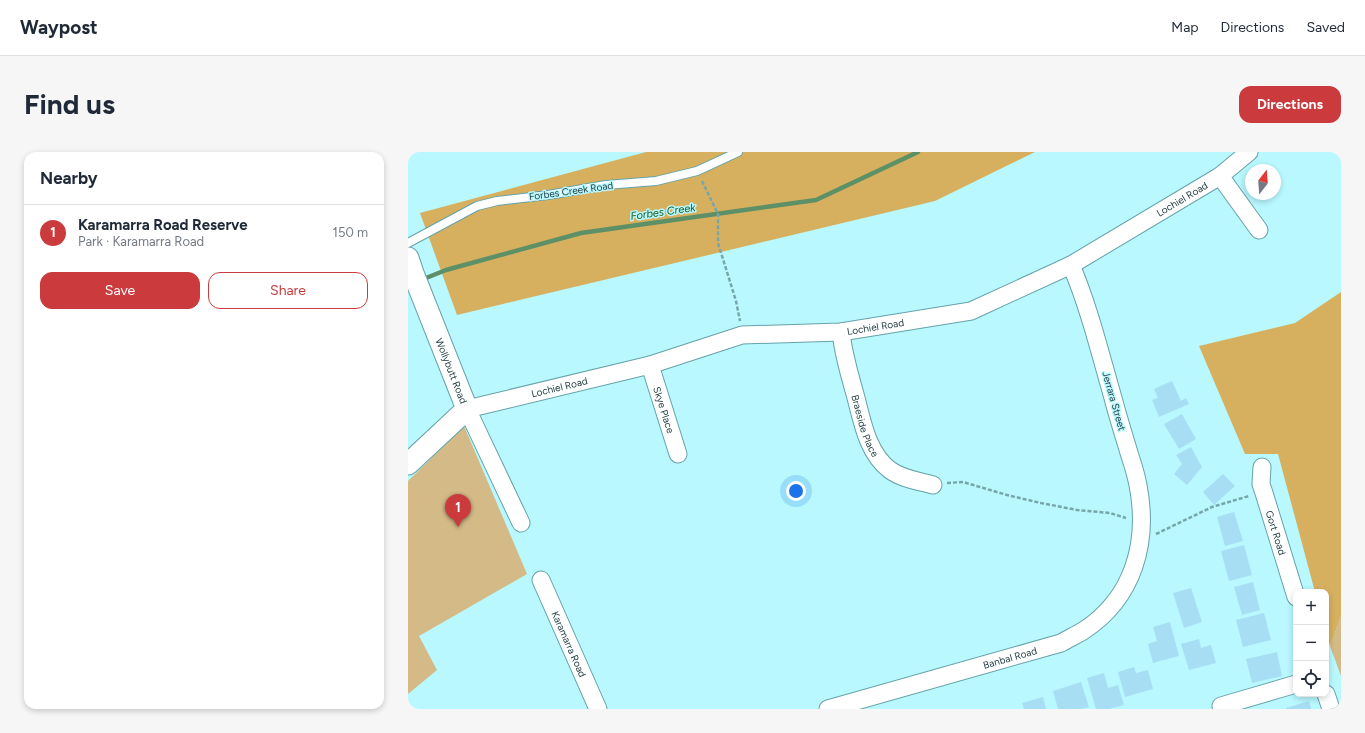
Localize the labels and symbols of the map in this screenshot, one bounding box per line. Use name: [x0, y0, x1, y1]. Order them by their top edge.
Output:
north arrow: [1245, 164, 1281, 200]
street label: Lochiel Road: [1154, 178, 1210, 219]
street label: Forbes Creek Road: [528, 179, 614, 203]
water label: Forbes Creek: [630, 201, 697, 223]
street label: Lochiel Road: [846, 315, 905, 337]
street label: Wollybutt Road: [433, 336, 471, 405]
street label: Jerrara Street: [1099, 370, 1129, 433]
street label: Lochiel Road: [530, 374, 589, 400]
street label: Skye Place: [651, 385, 678, 435]
street label: Braeside Place: [849, 393, 882, 460]
your location: [786, 481, 806, 501]
pin: 1: [445, 494, 471, 527]
street label: Gort Road: [1263, 509, 1289, 557]
street label: Karamarra Road: [549, 609, 590, 679]
street label: Banbal Road: [981, 644, 1038, 671]

